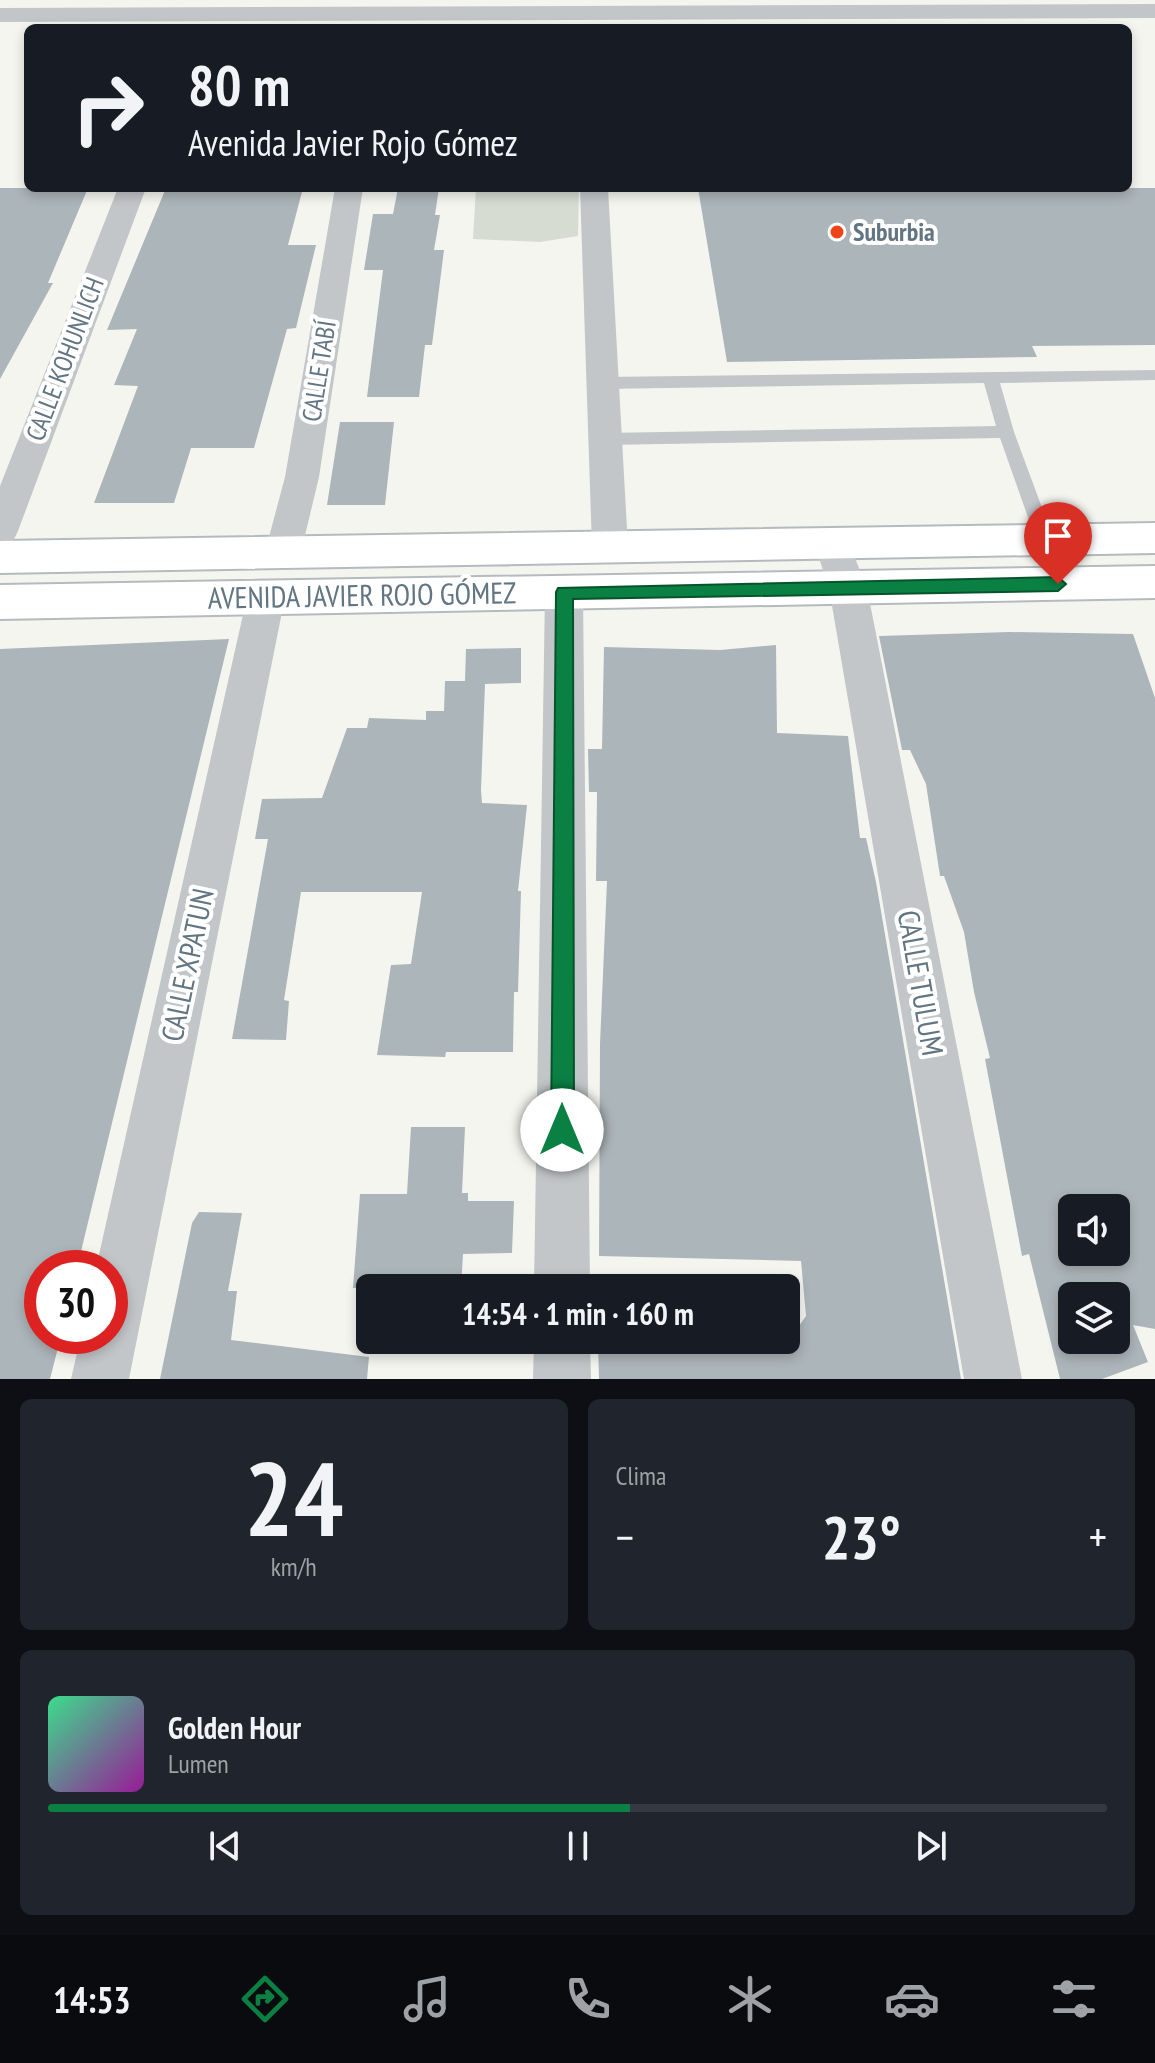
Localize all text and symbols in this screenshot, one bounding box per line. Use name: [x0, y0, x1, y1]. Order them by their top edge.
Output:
text: 80 m: [188, 49, 290, 121]
icon: right: [56, 56, 160, 160]
text: Avenida Javier Rojo Gómez: [188, 119, 518, 166]
place label: Suburbia: [853, 215, 935, 248]
marker: Suburbia: [828, 223, 846, 241]
street label: CALLE KOHUNLICH: [18, 272, 111, 445]
street label: CALLE TABÍ: [294, 317, 343, 424]
pin: [1024, 502, 1092, 584]
icon: arrive: [1036, 514, 1080, 558]
street label: AVENIDA JAVIER ROJO GÓMEZ: [207, 572, 517, 617]
street label: CALLE XPATUN: [151, 885, 222, 1045]
street label: CALLE TULUM: [890, 907, 953, 1058]
position arrow: [520, 1088, 604, 1172]
map controls: [1058, 1194, 1130, 1354]
button: sound: [1058, 1194, 1130, 1266]
speed limit sign: 30: [24, 1250, 128, 1354]
button: layers: [1058, 1282, 1130, 1354]
text: 14:54 · 1 min · 160 m: [462, 1294, 694, 1333]
text: 24: [244, 1430, 343, 1565]
text: Clima: [616, 1459, 666, 1492]
text: 23°: [822, 1498, 901, 1576]
text: −: [616, 1508, 634, 1565]
text: +: [1089, 1508, 1107, 1565]
text: km/h: [271, 1550, 317, 1583]
text: Golden Hour: [168, 1708, 301, 1747]
text: Lumen: [168, 1747, 229, 1780]
icon: previous: [203, 1824, 247, 1868]
icon: pause: [556, 1824, 600, 1868]
icon: next: [909, 1824, 953, 1868]
icon: directions: [237, 1971, 293, 2027]
icon: music: [399, 1971, 455, 2027]
icon: phone: [560, 1971, 616, 2027]
icon: climate: [722, 1971, 778, 2027]
icon: car: [884, 1971, 940, 2027]
icon: filters: [1046, 1971, 1102, 2027]
text: 14:53: [53, 1976, 131, 2023]

